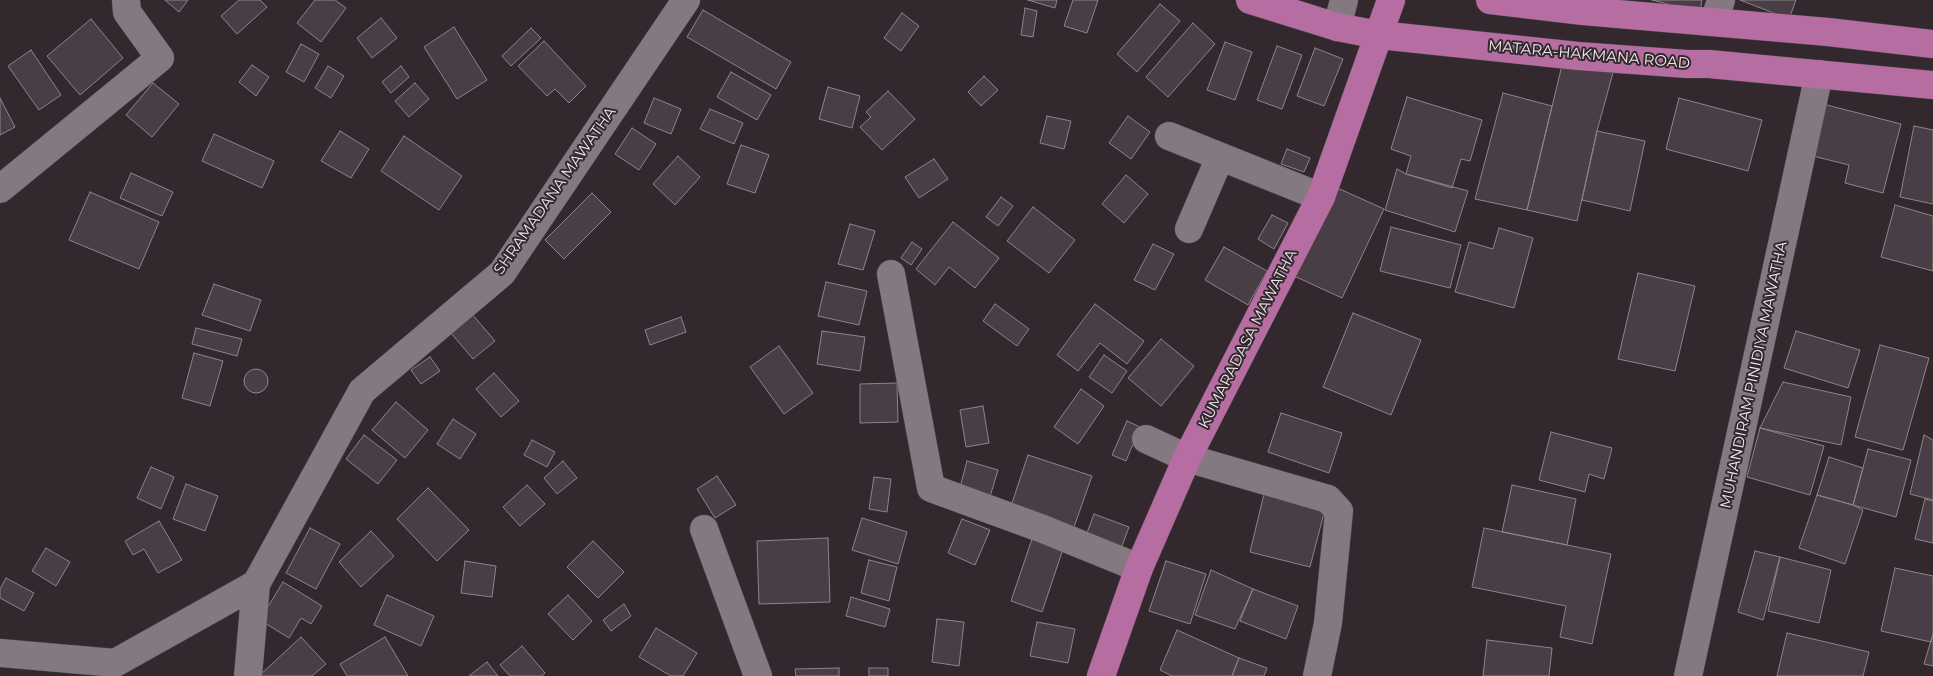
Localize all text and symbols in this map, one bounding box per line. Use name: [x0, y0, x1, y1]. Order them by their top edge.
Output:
street label: MATARA-HAKMANA ROAD: [1487, 37, 1691, 73]
street label: SHRAMADANA MAWATHA: [490, 104, 620, 278]
street label: MUHANDIRAM PINIDIYA MAWATHA: [1717, 240, 1791, 510]
street label: KUMARADASA MAWATHA: [1195, 247, 1301, 431]

